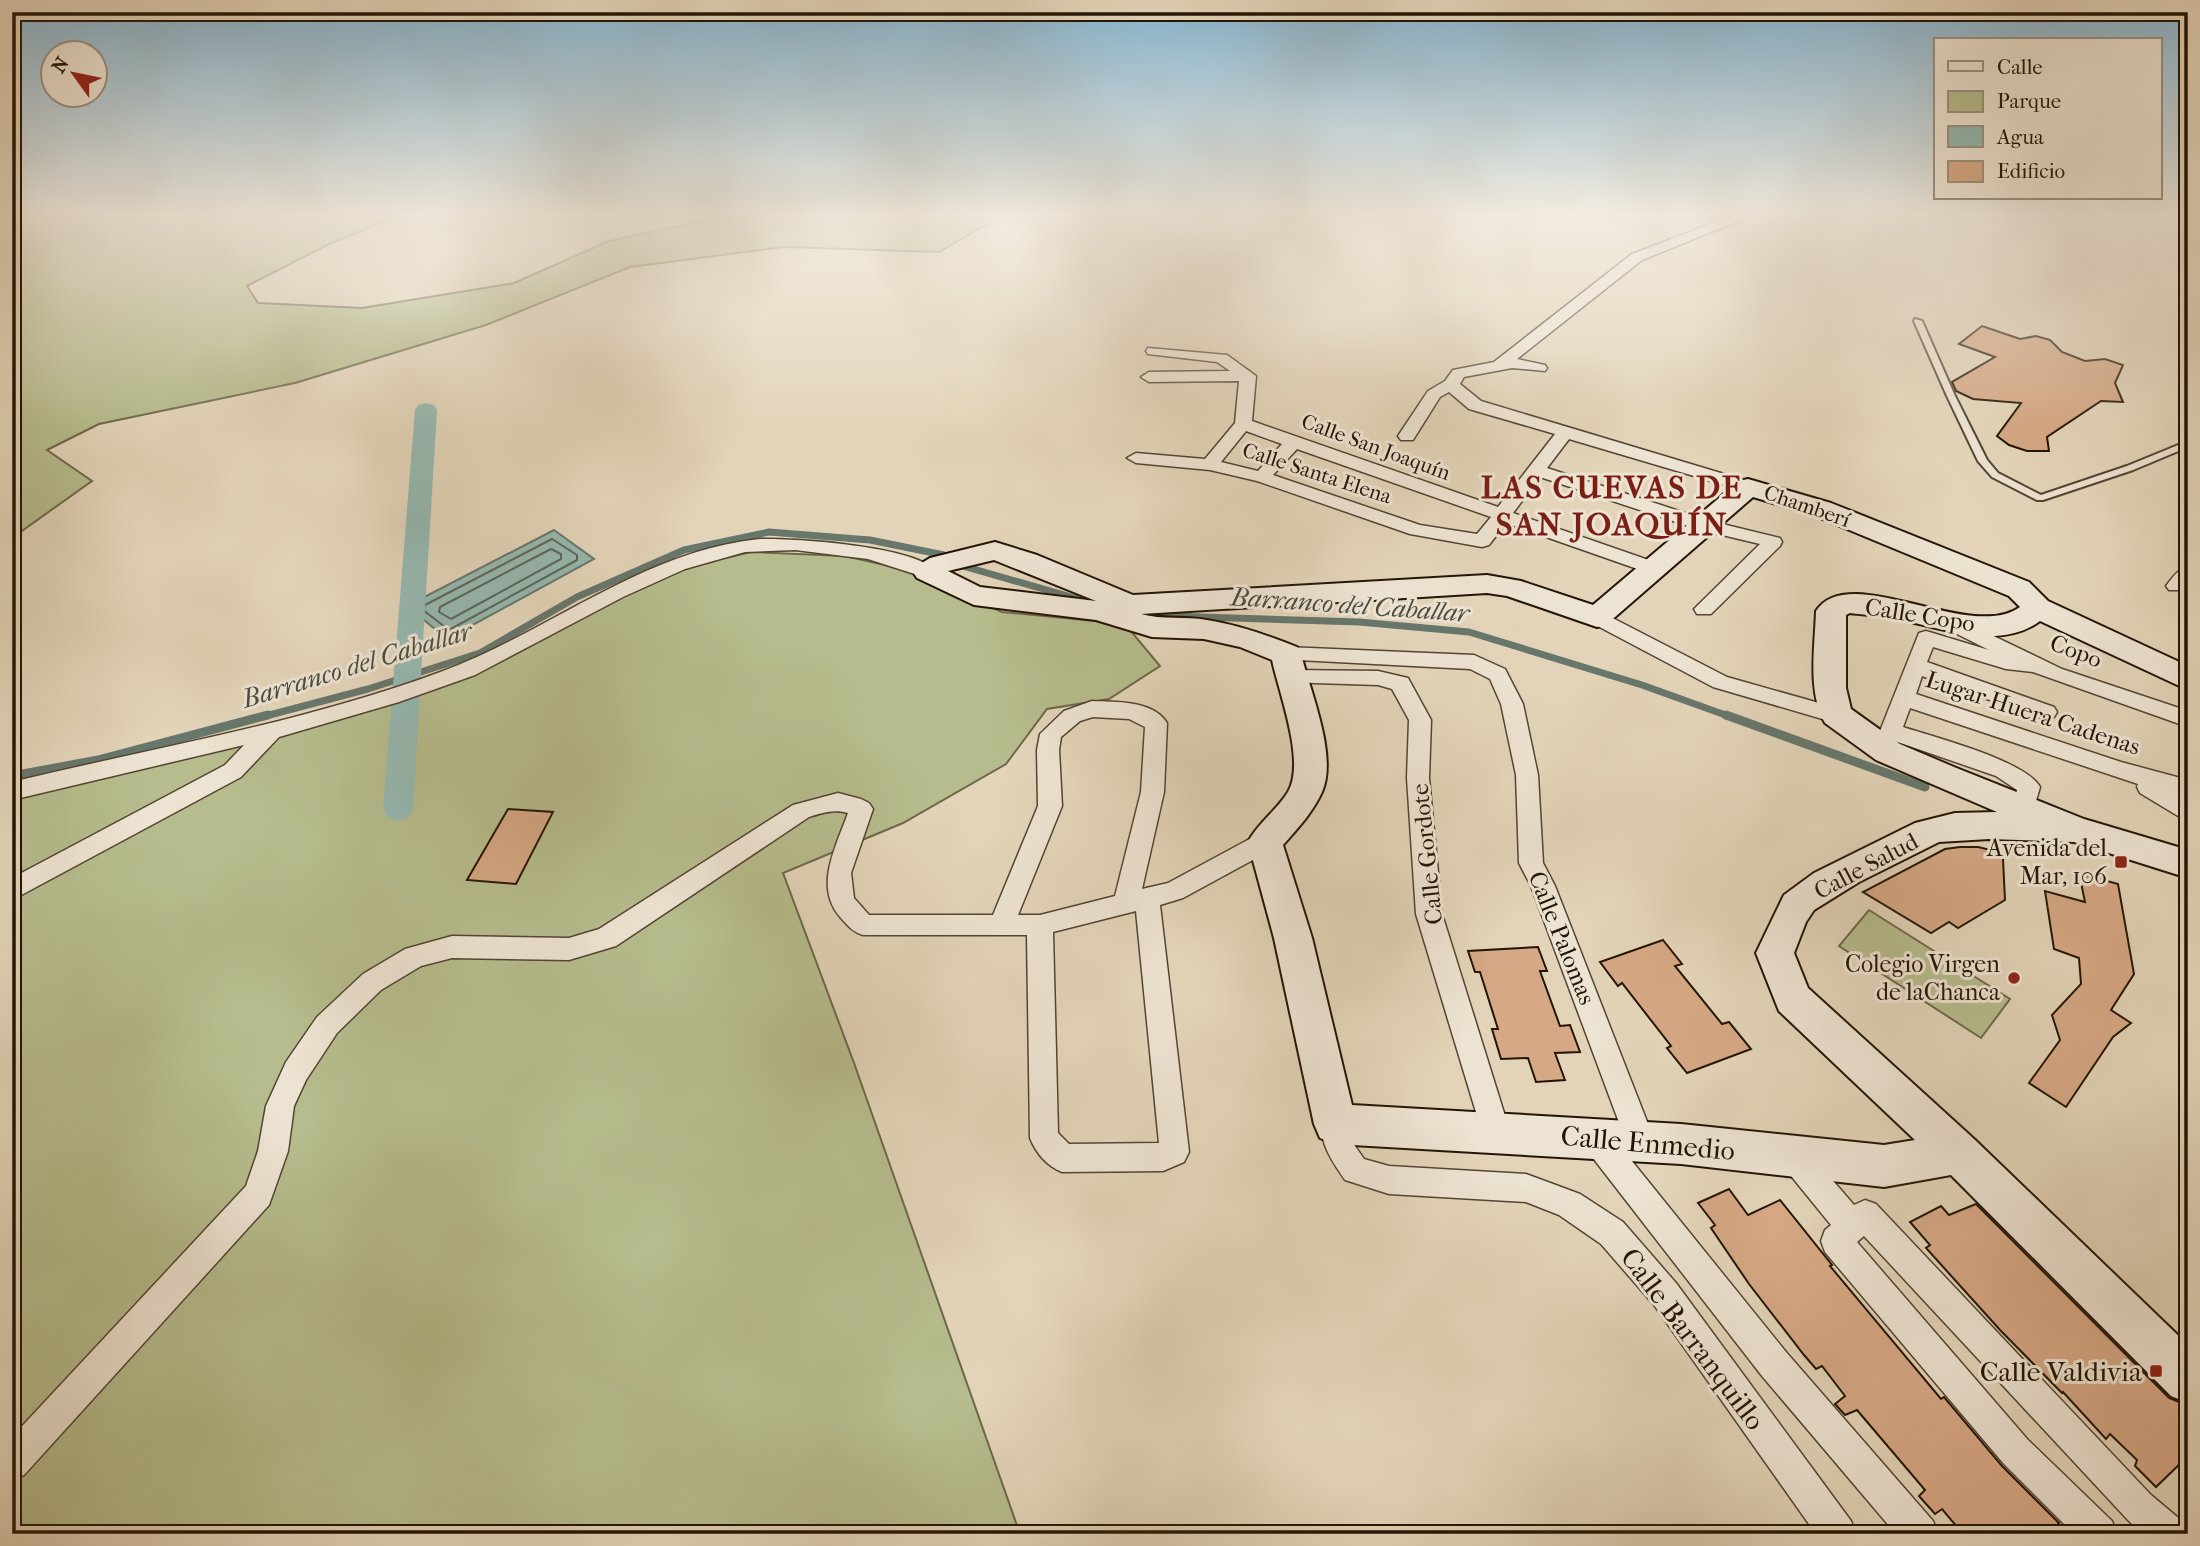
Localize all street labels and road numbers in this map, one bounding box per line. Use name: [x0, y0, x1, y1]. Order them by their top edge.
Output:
street label: Calle San Joaquín: [1298, 409, 1454, 485]
street label: Calle Santa Elena: [1239, 438, 1395, 508]
street label: Chamberí: [1761, 480, 1854, 532]
street label: Calle Copo: [1863, 592, 1977, 638]
street label: Copo: [2046, 628, 2106, 674]
street label: Lugar Huera Cadenas: [1922, 665, 2144, 761]
street label: Calle Gordote: [1406, 782, 1448, 926]
street label: Calle Salud: [1809, 826, 1924, 905]
street label: Calle Palomas: [1523, 867, 1601, 1009]
street label: Calle Enmedio: [1559, 1119, 1737, 1167]
street label: Calle Barranquillo: [1614, 1242, 1772, 1436]

